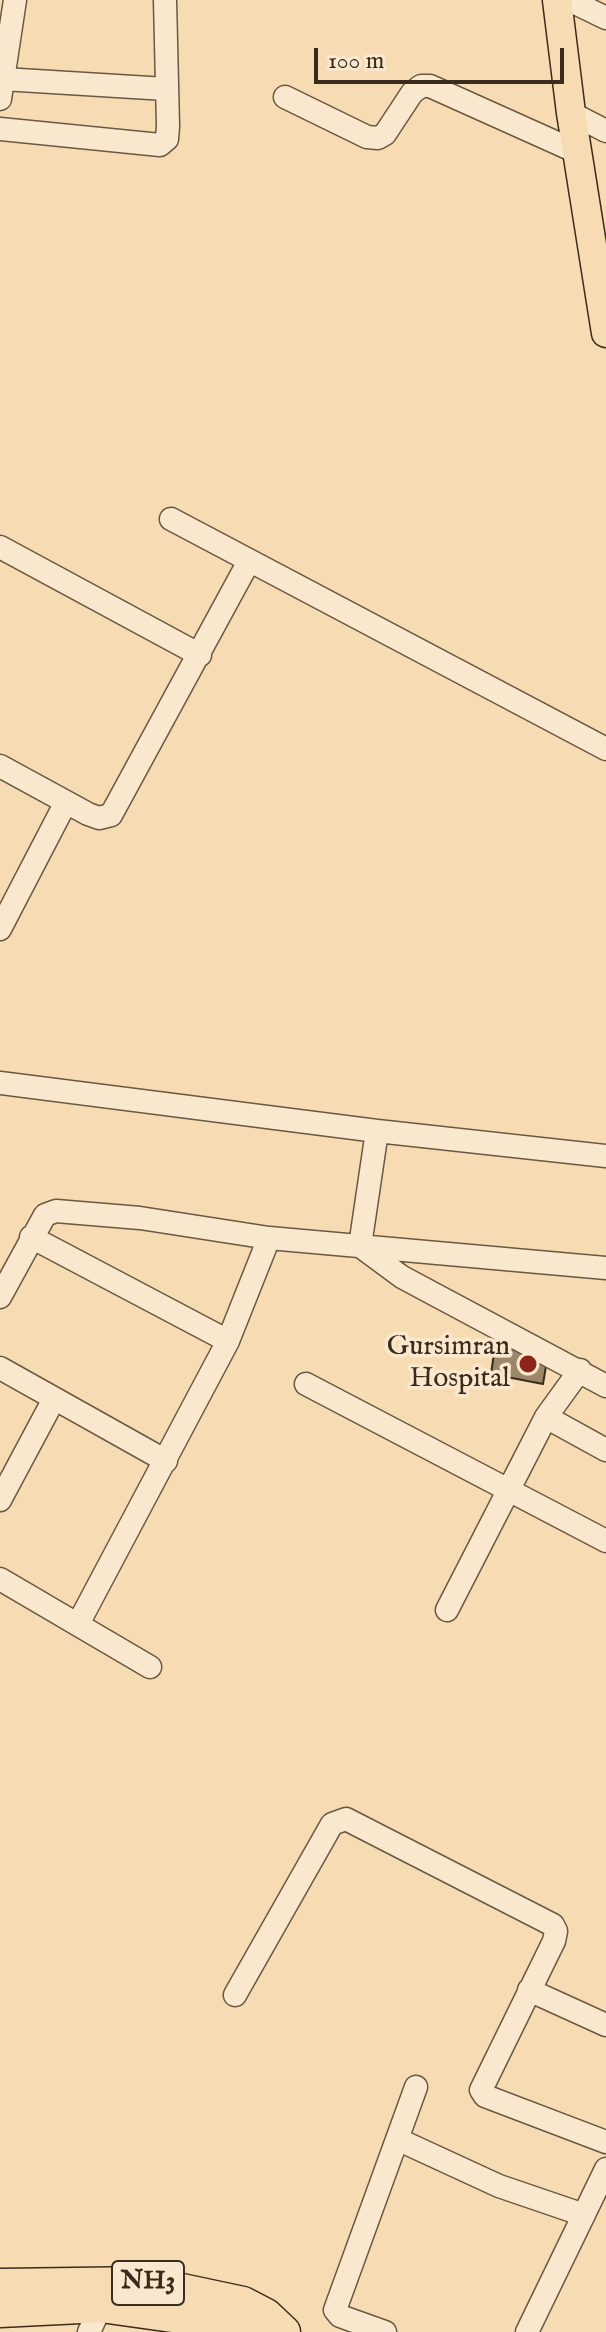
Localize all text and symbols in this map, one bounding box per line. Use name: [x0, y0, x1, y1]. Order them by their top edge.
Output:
scale bar: [318, 32, 568, 82]
text: 100 m: [328, 46, 384, 77]
place label: Gursimran Hospital: [387, 1331, 510, 1397]
marker: Gursimran Hospital: [517, 1353, 539, 1375]
road number: NH3: [112, 2261, 184, 2305]

